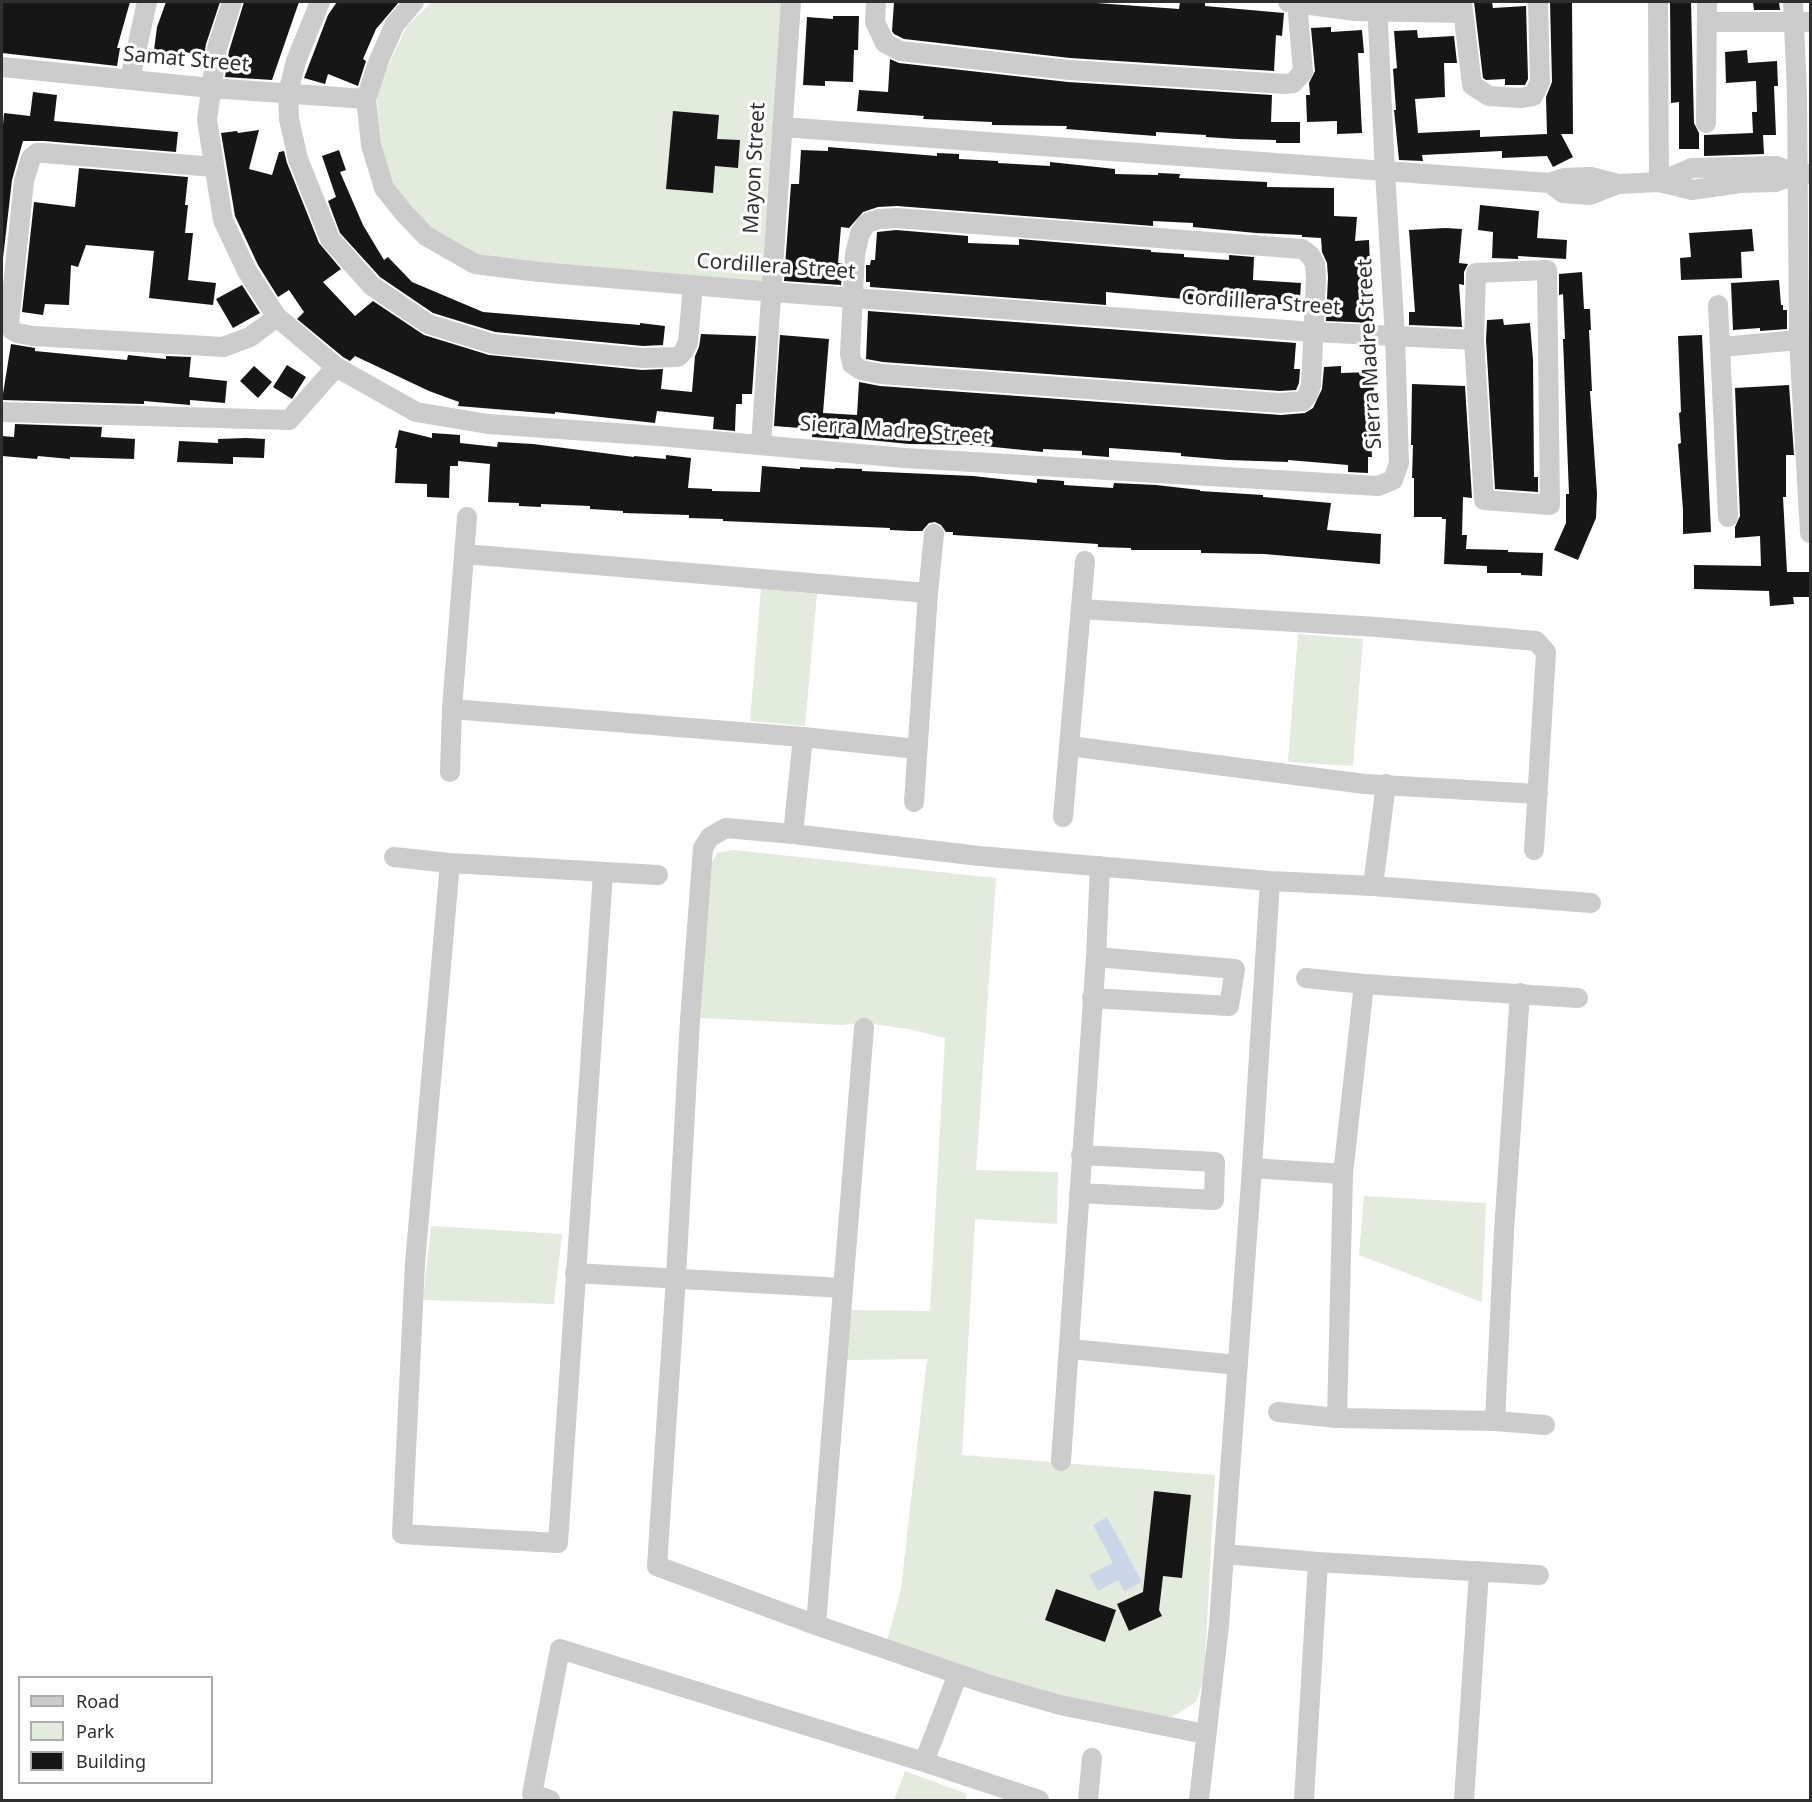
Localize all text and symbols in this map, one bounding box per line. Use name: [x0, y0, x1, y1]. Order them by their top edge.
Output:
street label: Samat Street: [122, 42, 250, 78]
street label: Mayon Street: [739, 102, 771, 234]
street label: Cordillera Street: [696, 249, 856, 285]
street label: Sierra Madre Street: [1352, 258, 1388, 450]
street label: Cordillera Street: [1181, 285, 1341, 321]
street label: Sierra Madre Street: [799, 412, 991, 450]
legend: [18, 1676, 213, 1784]
text: Road: [76, 1689, 119, 1713]
text: Park: [76, 1719, 114, 1743]
text: Building: [76, 1749, 146, 1773]

